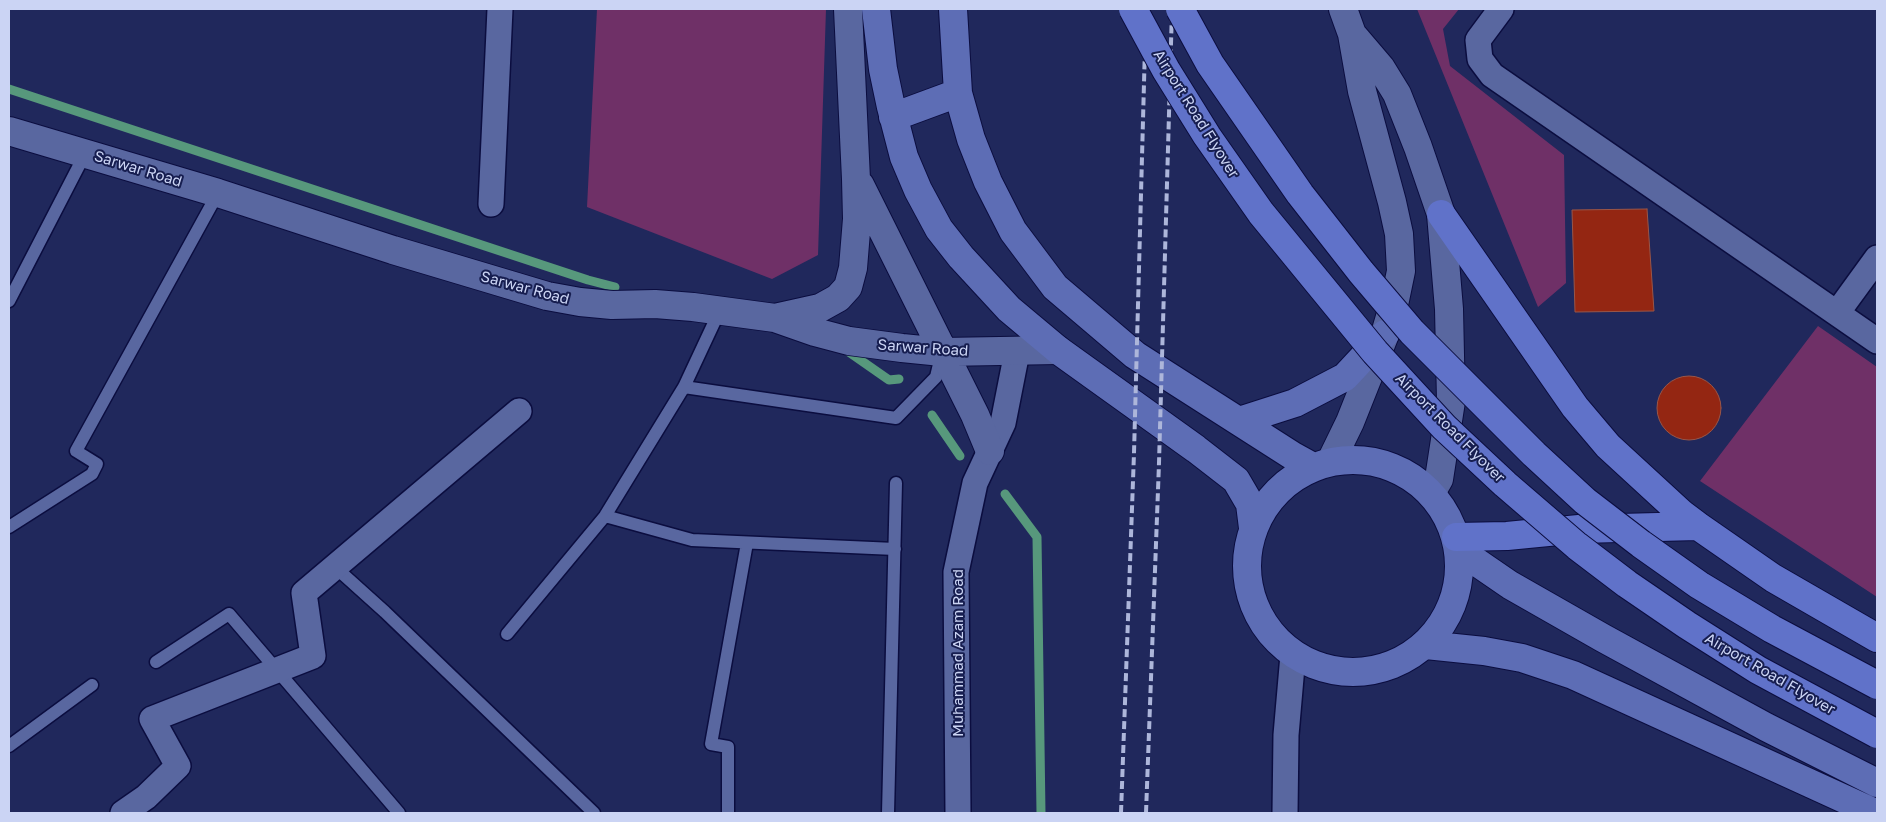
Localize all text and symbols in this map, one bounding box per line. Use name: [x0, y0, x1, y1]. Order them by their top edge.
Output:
street label: Airport Road Flyover: [1149, 47, 1243, 181]
street label: Sarwar Road: [92, 147, 184, 191]
street label: Sarwar Road: [479, 268, 571, 308]
street label: Sarwar Road: [877, 336, 969, 360]
street label: Airport Road Flyover: [1392, 370, 1508, 486]
street label: Muhammad Azam Road: [949, 569, 967, 737]
street label: Airport Road Flyover: [1702, 629, 1838, 719]

